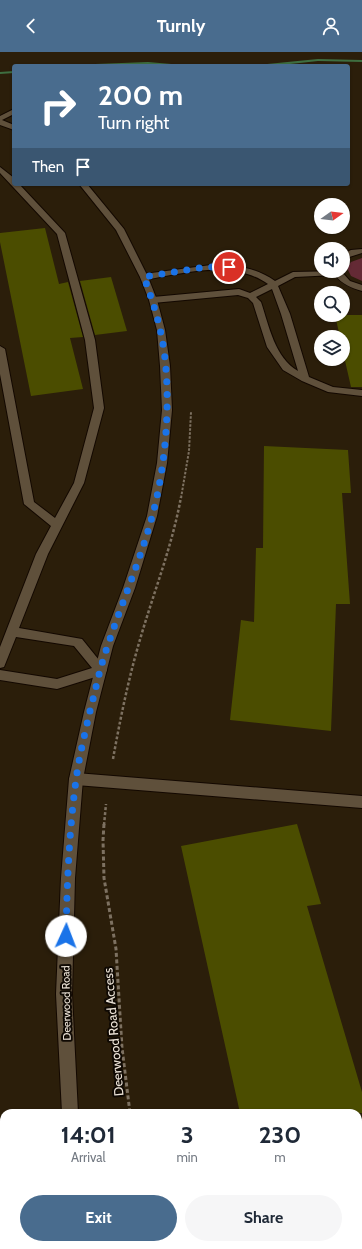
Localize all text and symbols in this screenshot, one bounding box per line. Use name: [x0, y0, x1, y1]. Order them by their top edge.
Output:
icon: back: [20, 15, 42, 37]
text: Turnly: [157, 15, 205, 37]
icon: person: [320, 15, 342, 37]
text: 200 m: [98, 78, 183, 112]
icon: right: [32, 80, 84, 132]
text: Turn right: [98, 112, 169, 134]
icon: arrive: [72, 156, 94, 178]
text: Then: [32, 158, 64, 176]
north arrow: [314, 198, 350, 234]
map controls: [314, 198, 350, 366]
button: sound: [314, 242, 350, 278]
pin: [212, 250, 246, 284]
icon: arrive: [218, 256, 240, 278]
button: search: [314, 286, 350, 322]
button: layers: [314, 330, 350, 366]
position arrow: [45, 915, 87, 957]
street label: Deerwood Road: [58, 965, 74, 1041]
street label: Deerwood Road Access: [99, 967, 127, 1097]
text: 14:01: [61, 1120, 116, 1149]
text: 3: [181, 1120, 194, 1149]
text: 230: [259, 1120, 301, 1149]
text: Arrival: [71, 1149, 106, 1165]
text: min: [176, 1149, 198, 1165]
text: m: [274, 1149, 286, 1165]
button: Exit: [20, 1195, 177, 1241]
button: Share: [185, 1195, 342, 1241]

